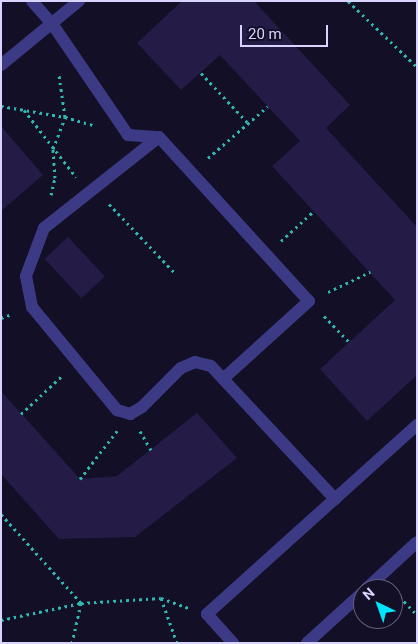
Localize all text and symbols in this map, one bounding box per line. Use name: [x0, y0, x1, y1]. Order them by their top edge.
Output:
scale bar: [243, 15, 330, 47]
text: 20 m: [248, 25, 282, 43]
north arrow: [353, 579, 403, 629]
text: N: [360, 584, 378, 603]

